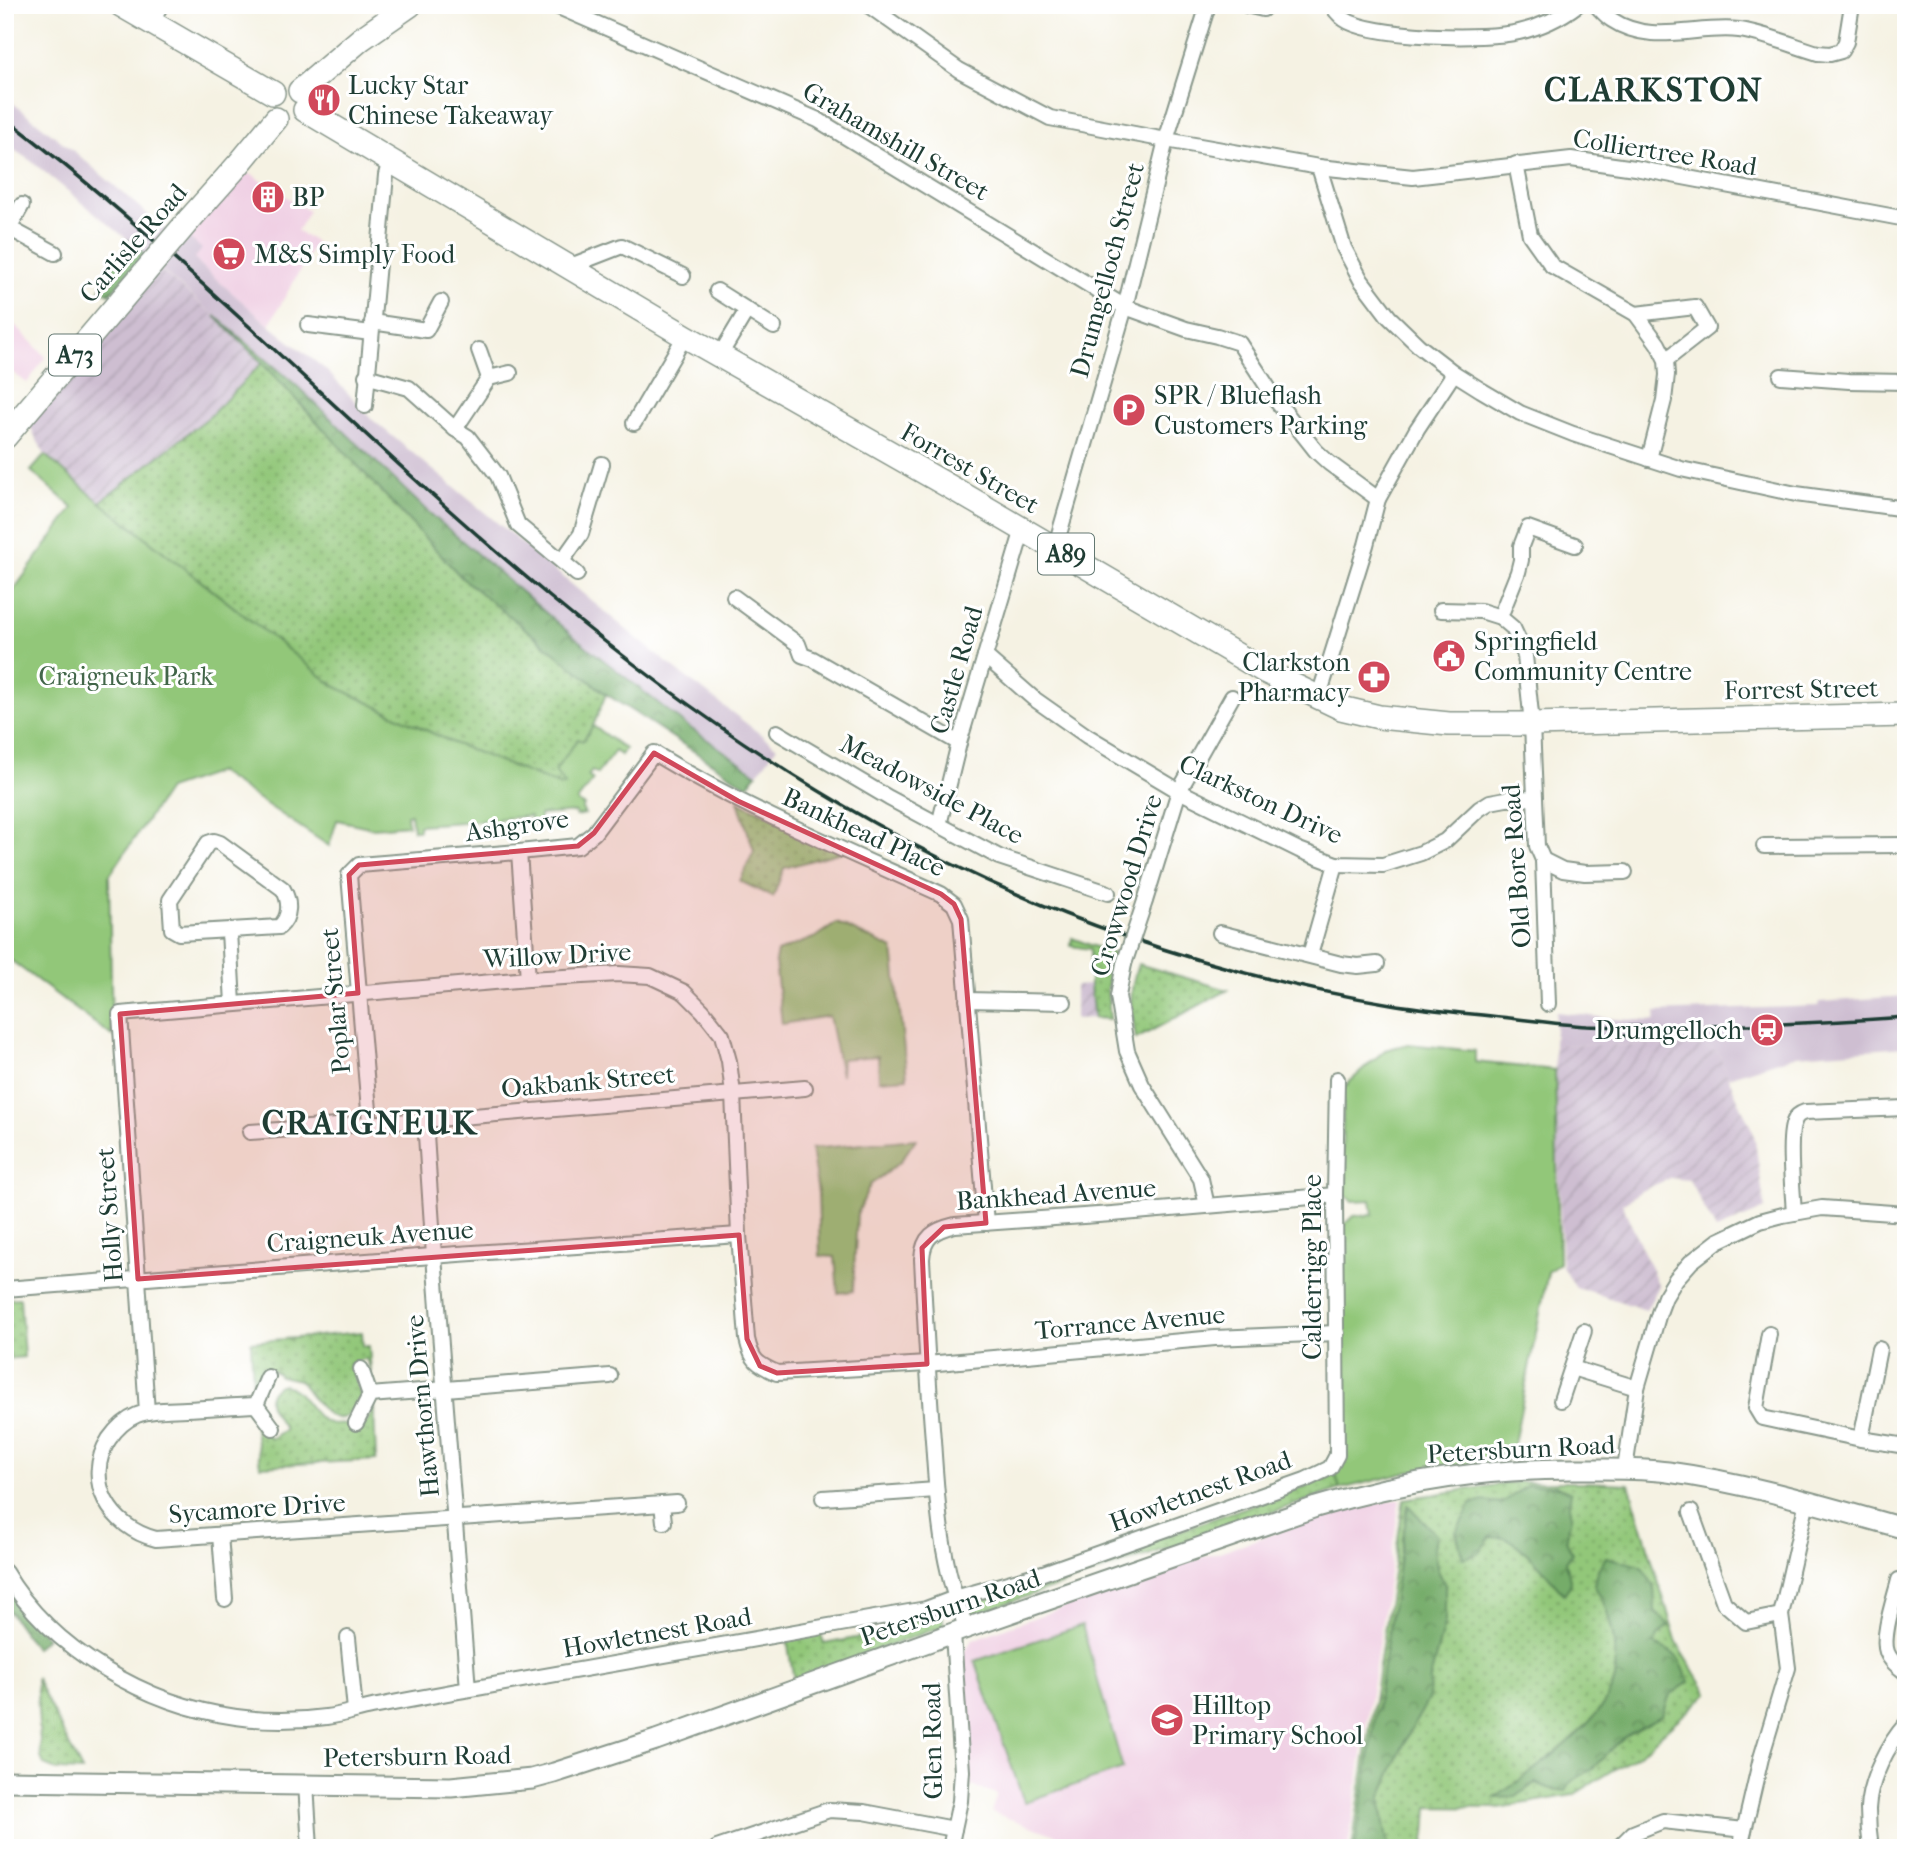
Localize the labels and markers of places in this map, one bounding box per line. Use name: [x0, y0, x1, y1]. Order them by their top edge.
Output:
place label: Lucky Star Chinese Takeaway: [348, 70, 554, 131]
restaurant icon: Lucky Star Chinese Takeaway: [305, 81, 343, 119]
building icon: BP: [249, 178, 287, 216]
place label: BP: [292, 182, 325, 213]
supermarket icon: M&S Simply Food: [210, 235, 248, 273]
place label: M&S Simply Food: [254, 239, 456, 270]
place label: SPR / Blueflash Customers Parking: [1154, 380, 1368, 441]
parking icon: SPR / Blueflash Customers Parking: [1110, 391, 1148, 429]
place label: Springfield Community Centre: [1474, 626, 1692, 687]
public building icon: Springfield Community Centre: [1430, 637, 1468, 675]
place label: Clarkston Pharmacy: [1238, 647, 1351, 708]
pharmacy icon: Clarkston Pharmacy: [1355, 658, 1393, 696]
station icon: Drumgelloch: [1748, 1011, 1786, 1049]
place label: Drumgelloch: [1595, 1015, 1742, 1046]
place label: Hilltop Primary School: [1192, 1690, 1363, 1751]
school or university icon: Hilltop Primary School: [1148, 1701, 1186, 1739]

